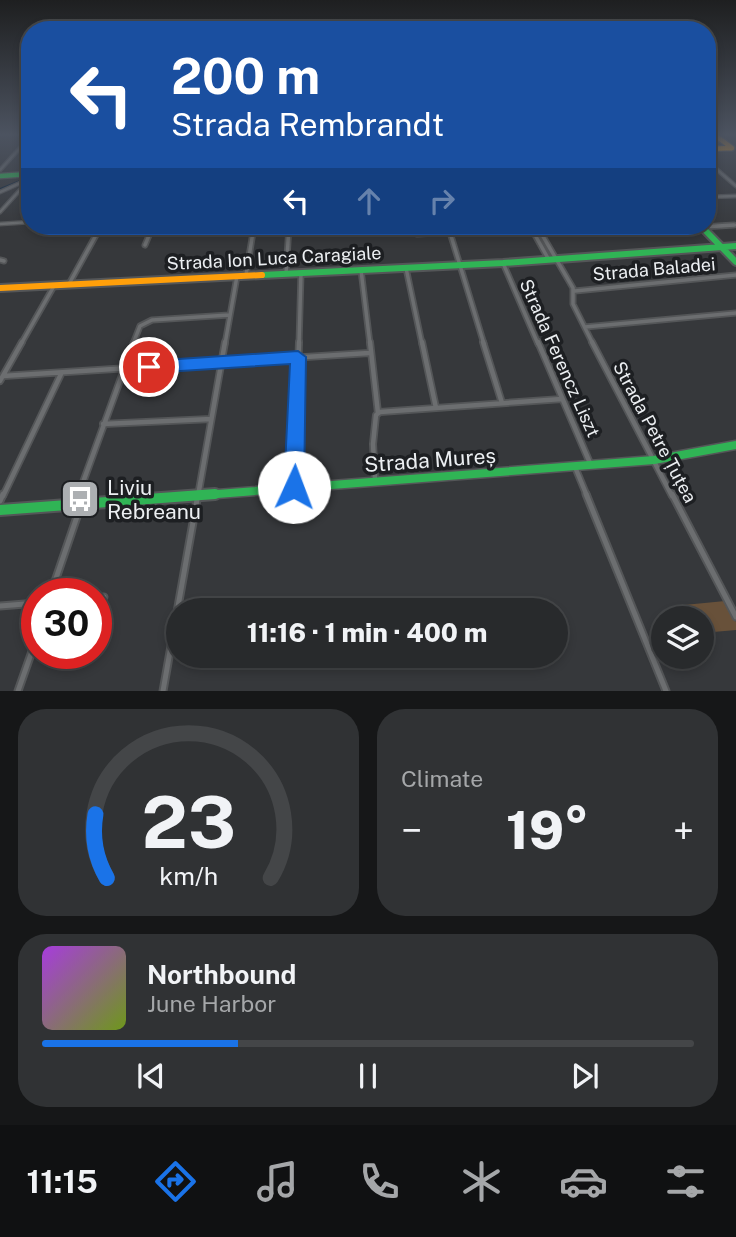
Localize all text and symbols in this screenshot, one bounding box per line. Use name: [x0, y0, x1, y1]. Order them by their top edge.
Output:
text: 200 m: [171, 47, 320, 105]
icon: left: [56, 49, 147, 140]
text: Strada Rembrandt: [171, 106, 444, 143]
icon: left: [277, 182, 315, 220]
icon: ahead: [350, 182, 388, 220]
icon: right: [423, 182, 461, 220]
street label: Strada Ion Luca Caragiale: [166, 242, 382, 274]
street label: Strada Baladei: [592, 253, 716, 285]
street label: Strada Ferencz Liszt: [516, 276, 604, 440]
pin: [119, 337, 179, 397]
icon: arrive: [130, 348, 168, 386]
street label: Strada Petre Țuțea: [609, 358, 701, 506]
street label: Strada Mureș: [363, 443, 497, 477]
position arrow: [257, 450, 331, 524]
place label: Liviu Rebreanu: [107, 475, 201, 524]
bus stop icon: Liviu Rebreanu: [59, 478, 101, 520]
speed limit sign: 30: [21, 578, 112, 669]
map controls: [651, 606, 714, 669]
button: layers: [651, 606, 714, 669]
text: 11:16 · 1 min · 400 m: [247, 617, 487, 648]
text: Climate: [401, 765, 483, 792]
text: 23: [141, 780, 236, 865]
text: 19°: [506, 800, 589, 861]
text: −: [401, 808, 422, 853]
text: +: [673, 808, 694, 853]
text: km/h: [159, 861, 218, 891]
text: Northbound: [147, 959, 296, 990]
text: June Harbor: [147, 990, 276, 1017]
icon: previous: [132, 1057, 170, 1095]
icon: pause: [349, 1057, 387, 1095]
icon: next: [566, 1057, 604, 1095]
icon: directions: [151, 1157, 200, 1206]
icon: music: [253, 1157, 302, 1206]
icon: phone: [355, 1157, 404, 1206]
icon: climate: [457, 1157, 506, 1206]
icon: car: [559, 1157, 608, 1206]
icon: filters: [661, 1157, 710, 1206]
text: 11:15: [26, 1163, 98, 1200]

